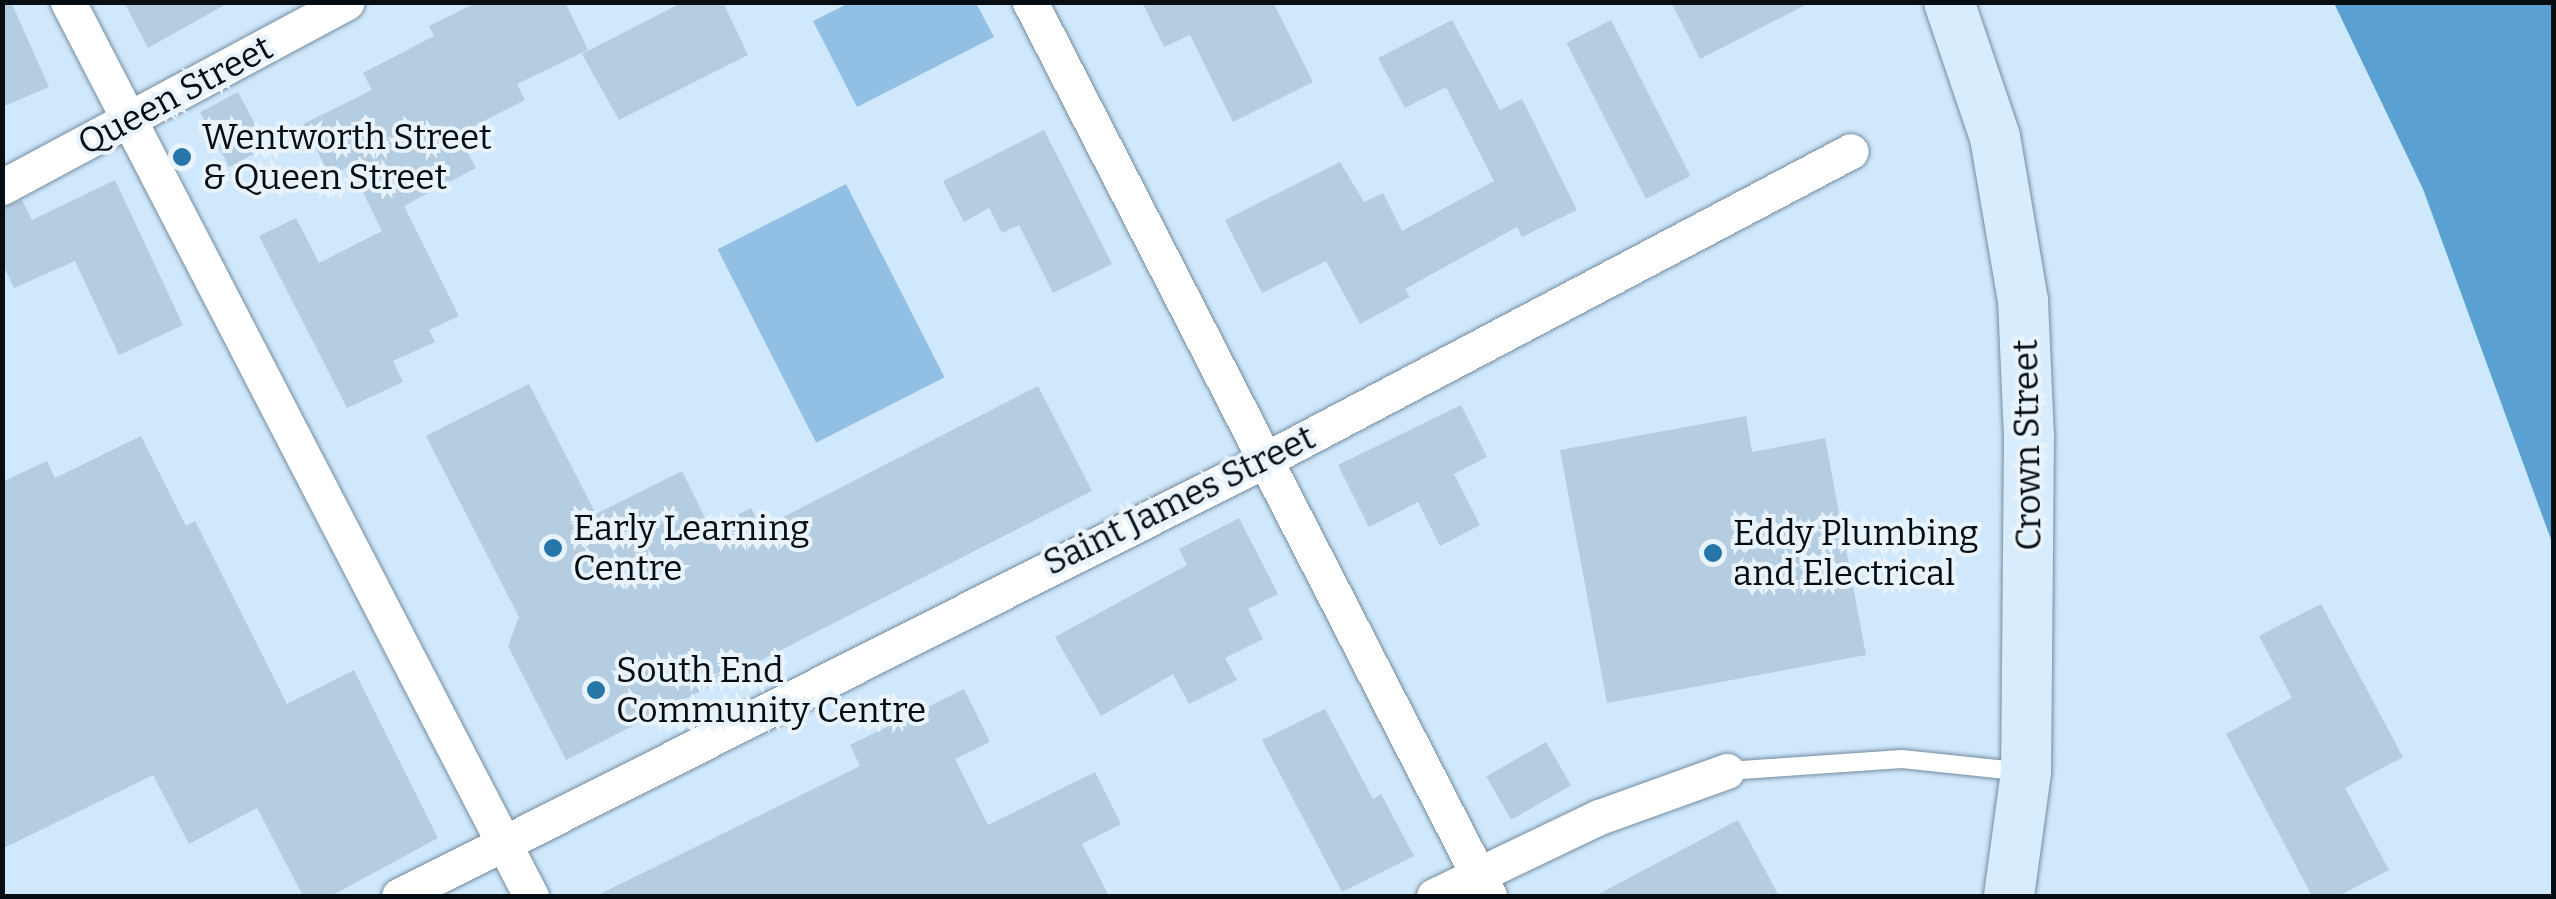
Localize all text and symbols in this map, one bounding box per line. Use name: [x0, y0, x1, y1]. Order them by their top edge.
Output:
street label: Queen Street: [71, 26, 279, 164]
place label: Wentworth Street & Queen Street: [202, 116, 492, 198]
marker: Wentworth Street & Queen Street: [171, 146, 193, 168]
street label: Crown Street: [2004, 339, 2050, 551]
street label: Saint James Street: [1036, 416, 1322, 584]
place label: Early Learning Centre: [573, 507, 810, 589]
place label: Eddy Plumbing and Electrical: [1733, 512, 1979, 594]
marker: Early Learning Centre: [542, 537, 564, 559]
marker: Eddy Plumbing and Electrical: [1702, 542, 1724, 564]
place label: South End Community Centre: [616, 649, 926, 731]
marker: South End Community Centre: [585, 679, 607, 701]

